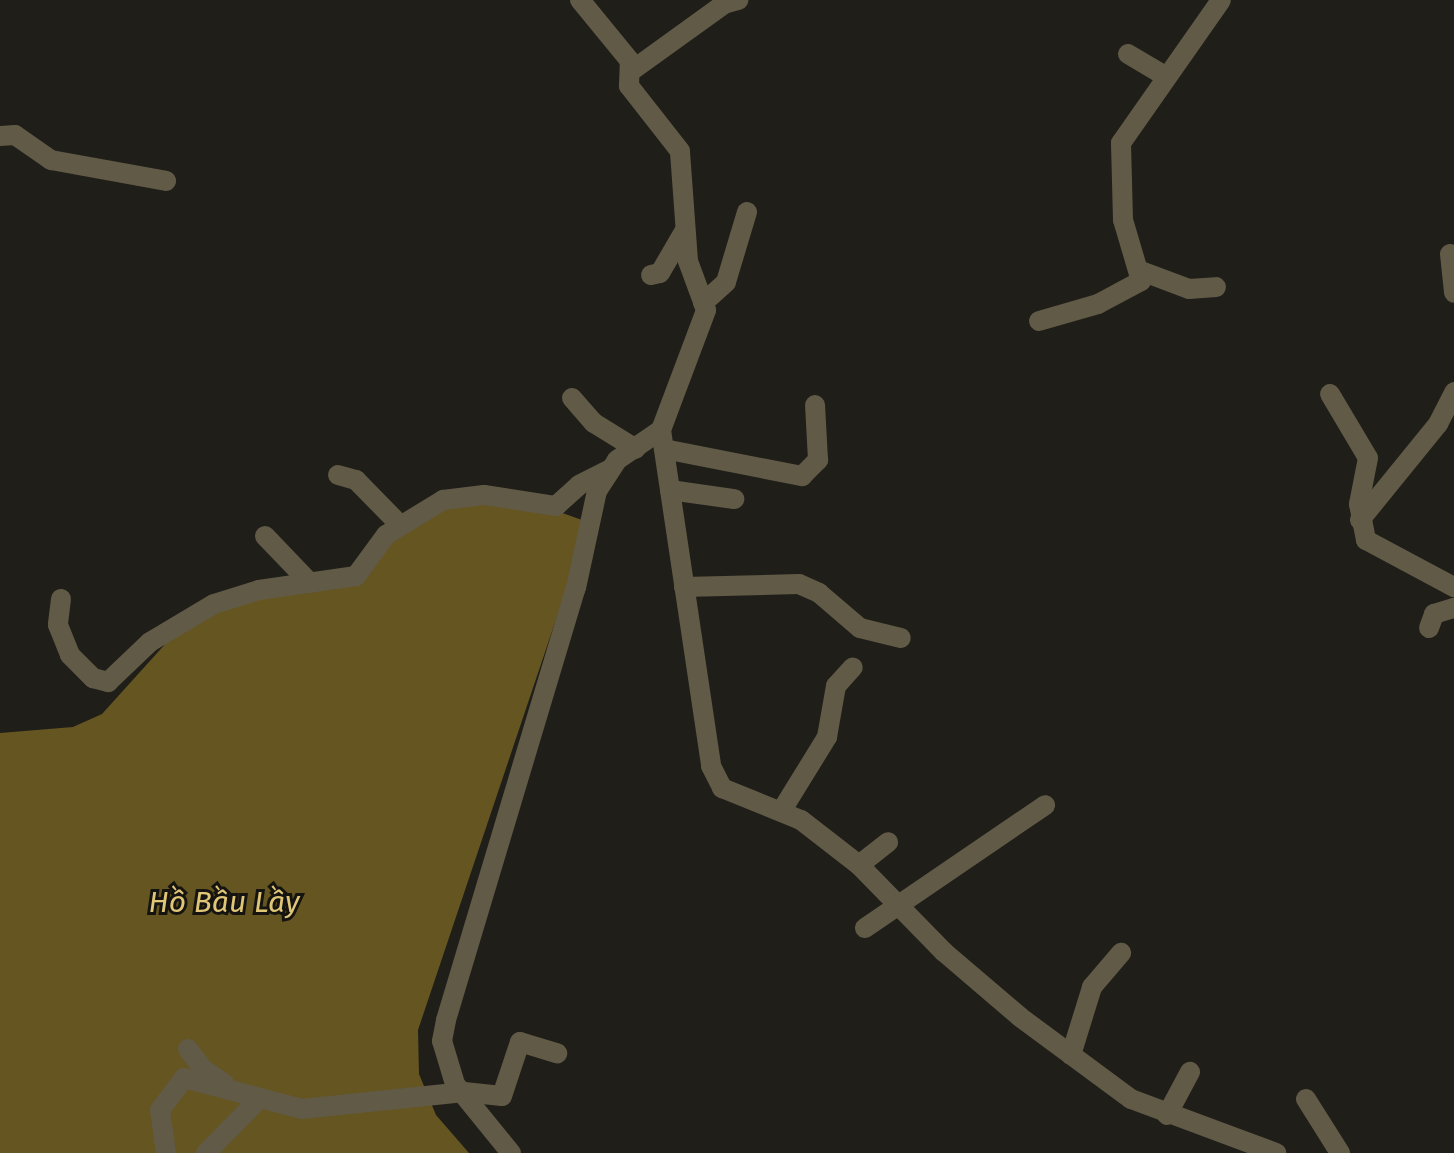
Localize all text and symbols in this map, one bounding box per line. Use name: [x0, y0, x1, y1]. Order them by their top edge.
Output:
water label: Hồ Bầu Lầy: [148, 884, 300, 920]

